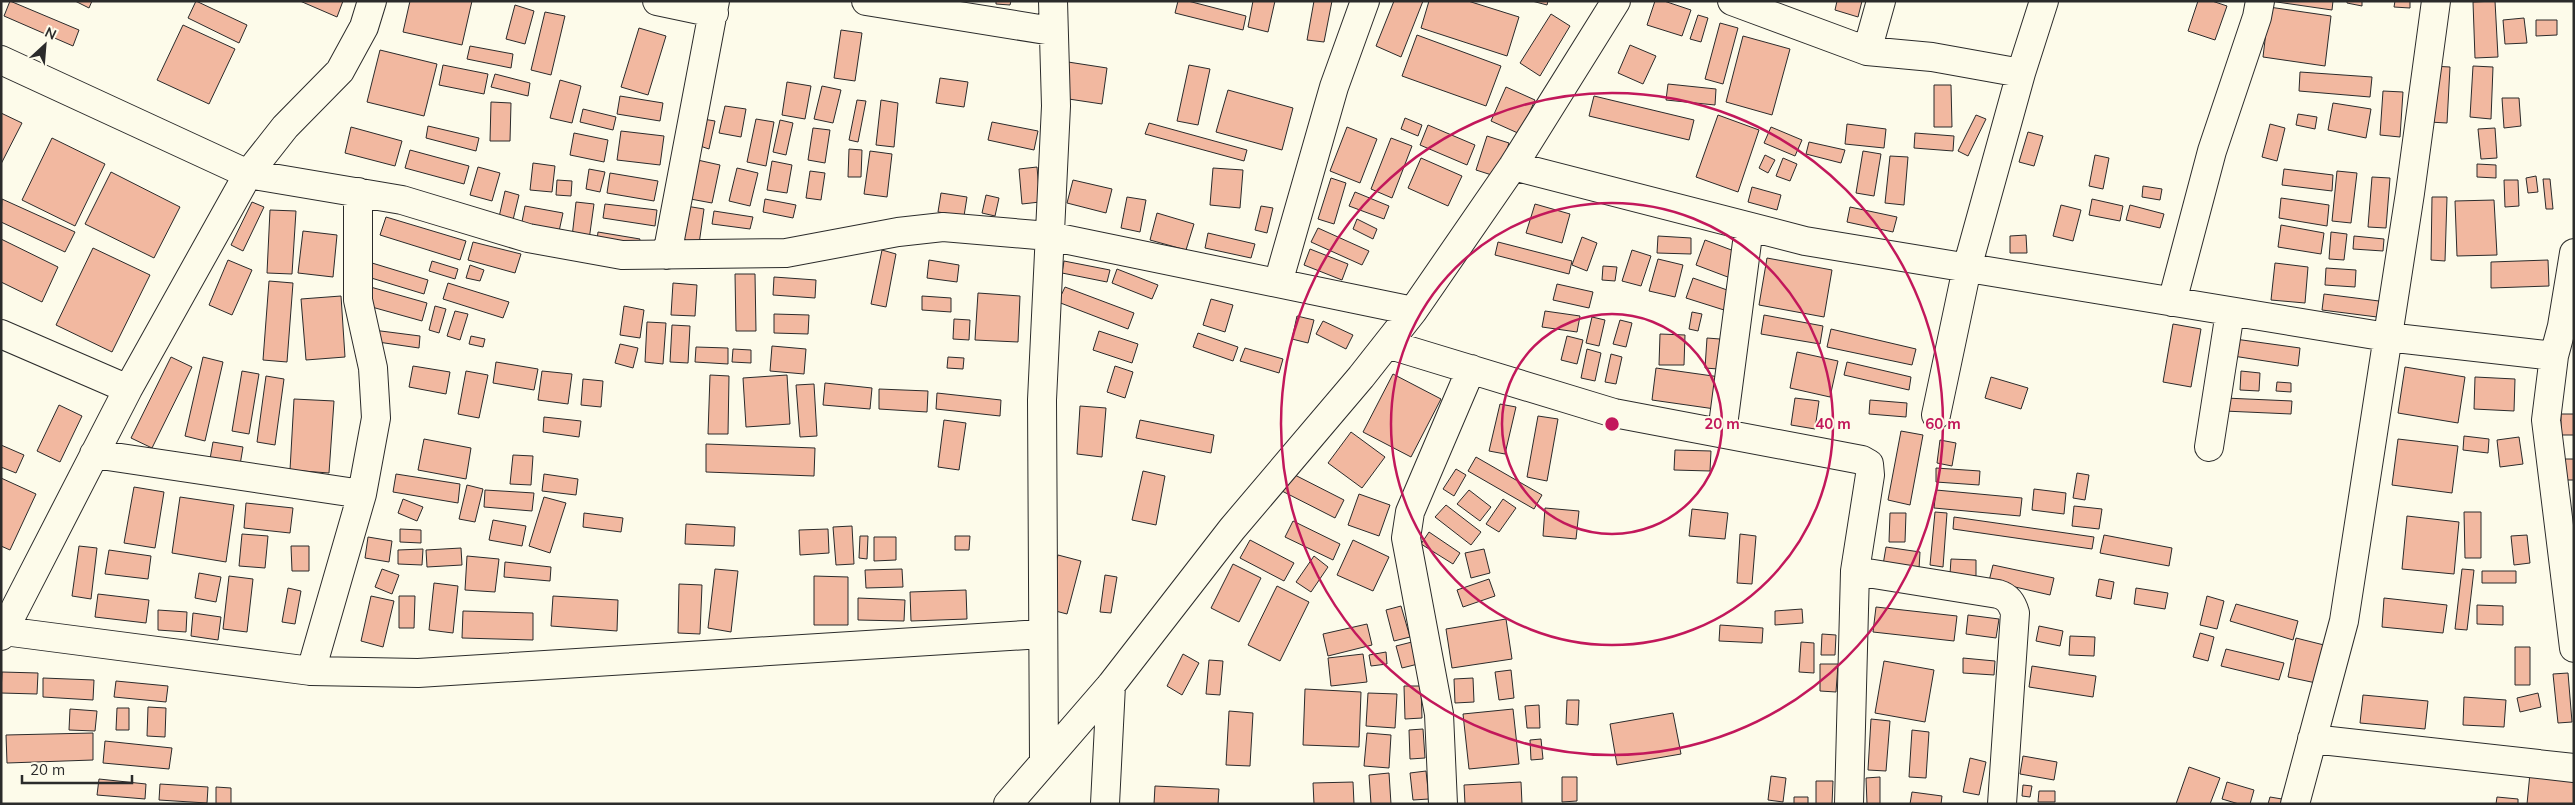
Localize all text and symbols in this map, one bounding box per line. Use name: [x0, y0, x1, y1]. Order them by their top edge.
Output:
north arrow: [20, 20, 70, 70]
text: N: [42, 23, 59, 44]
text: 20 m: [1704, 414, 1740, 433]
text: 40 m: [1815, 414, 1851, 433]
text: 60 m: [1925, 414, 1961, 433]
centre of rings: [1603, 415, 1621, 433]
scale bar: [22, 752, 132, 784]
text: 20 m: [30, 760, 65, 779]

